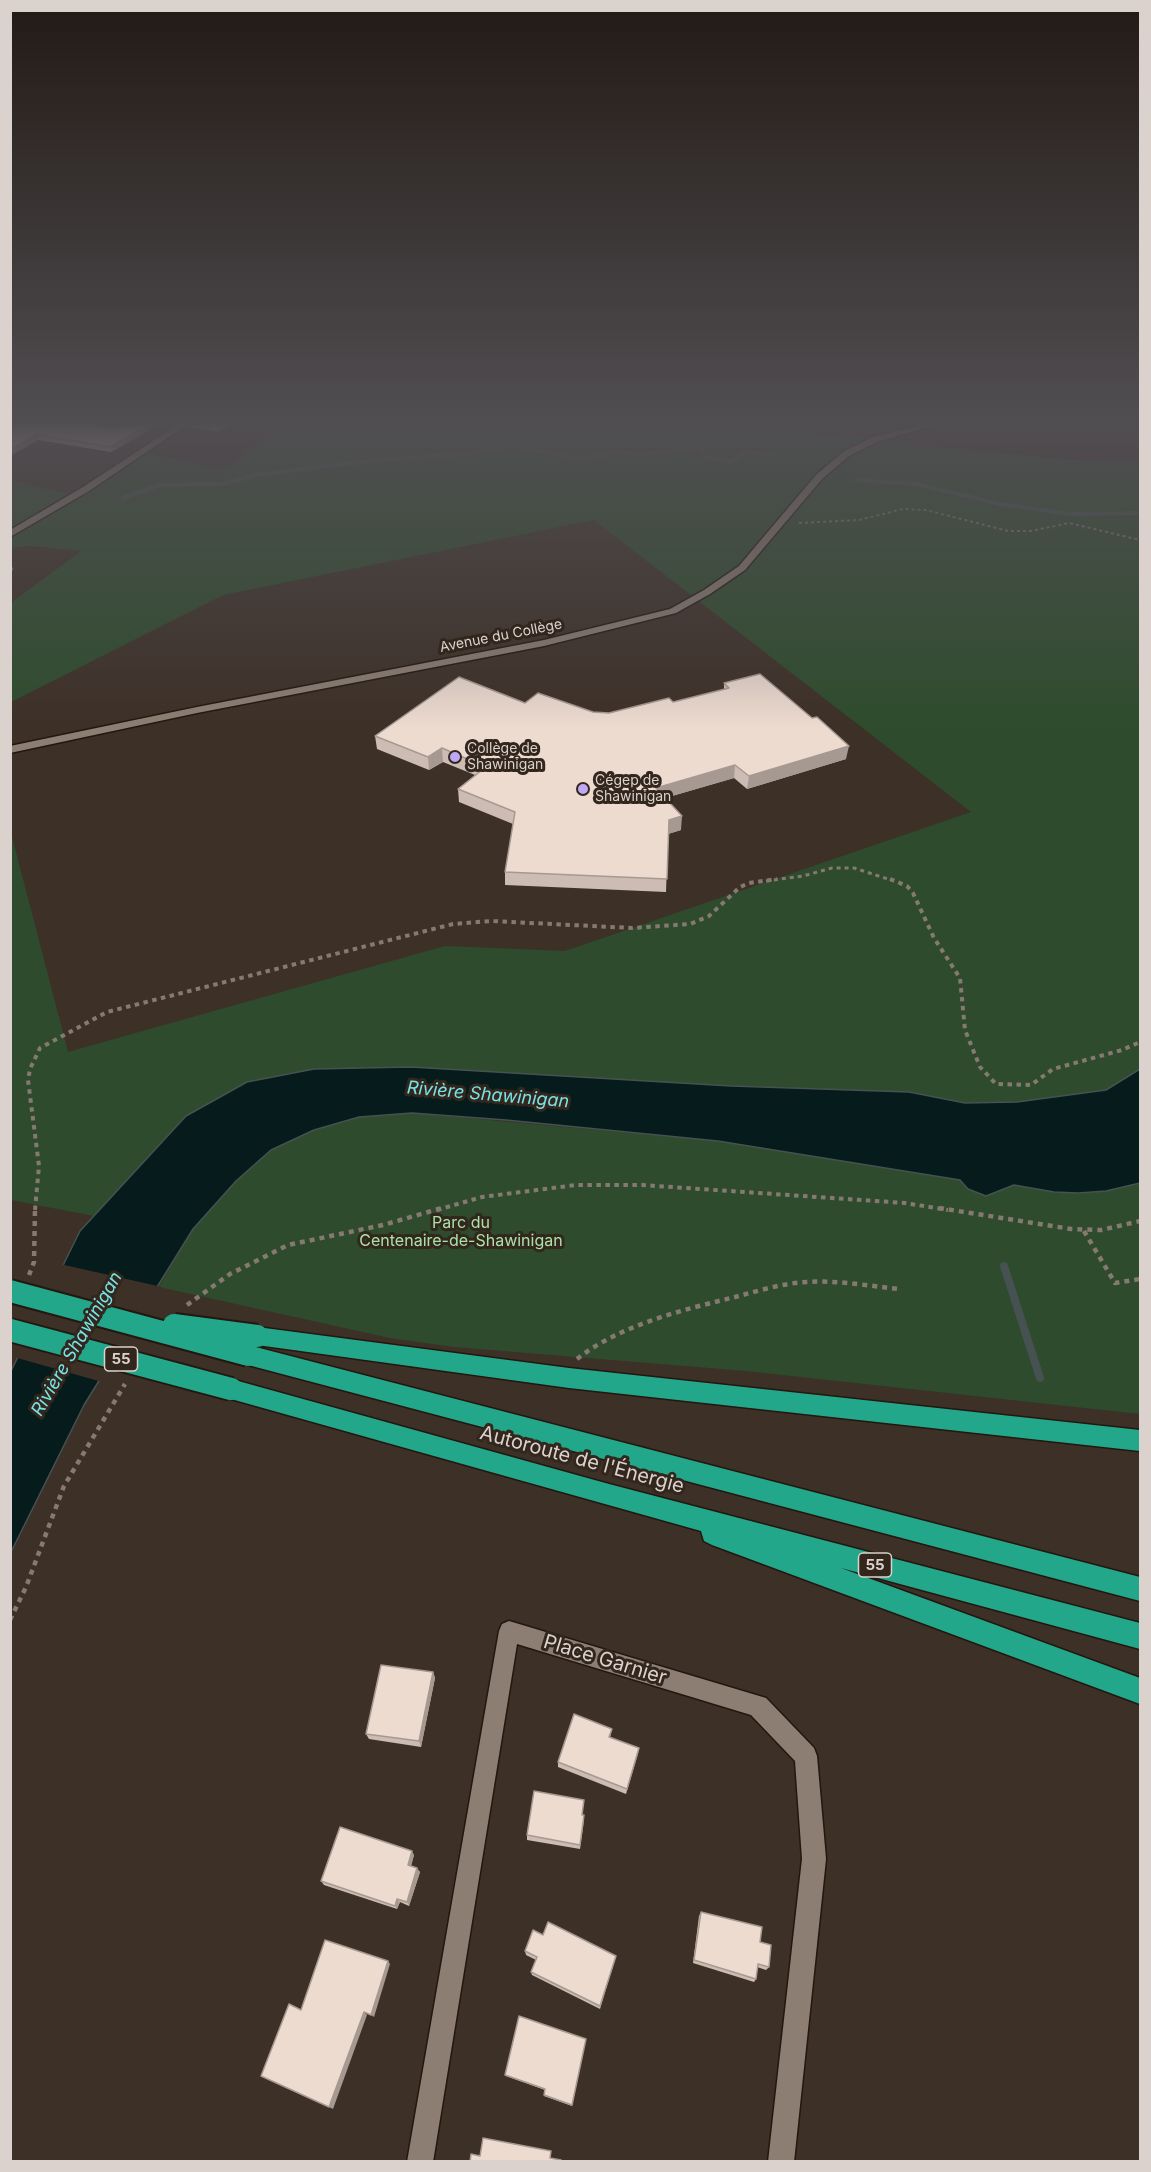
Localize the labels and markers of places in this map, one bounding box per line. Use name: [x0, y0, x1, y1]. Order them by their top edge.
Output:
place label: Collège de Shawinigan: [467, 741, 543, 774]
marker: Collège de Shawinigan: [448, 750, 462, 764]
place label: Cégep de Shawinigan: [595, 773, 671, 806]
marker: Cégep de Shawinigan: [576, 782, 590, 796]

